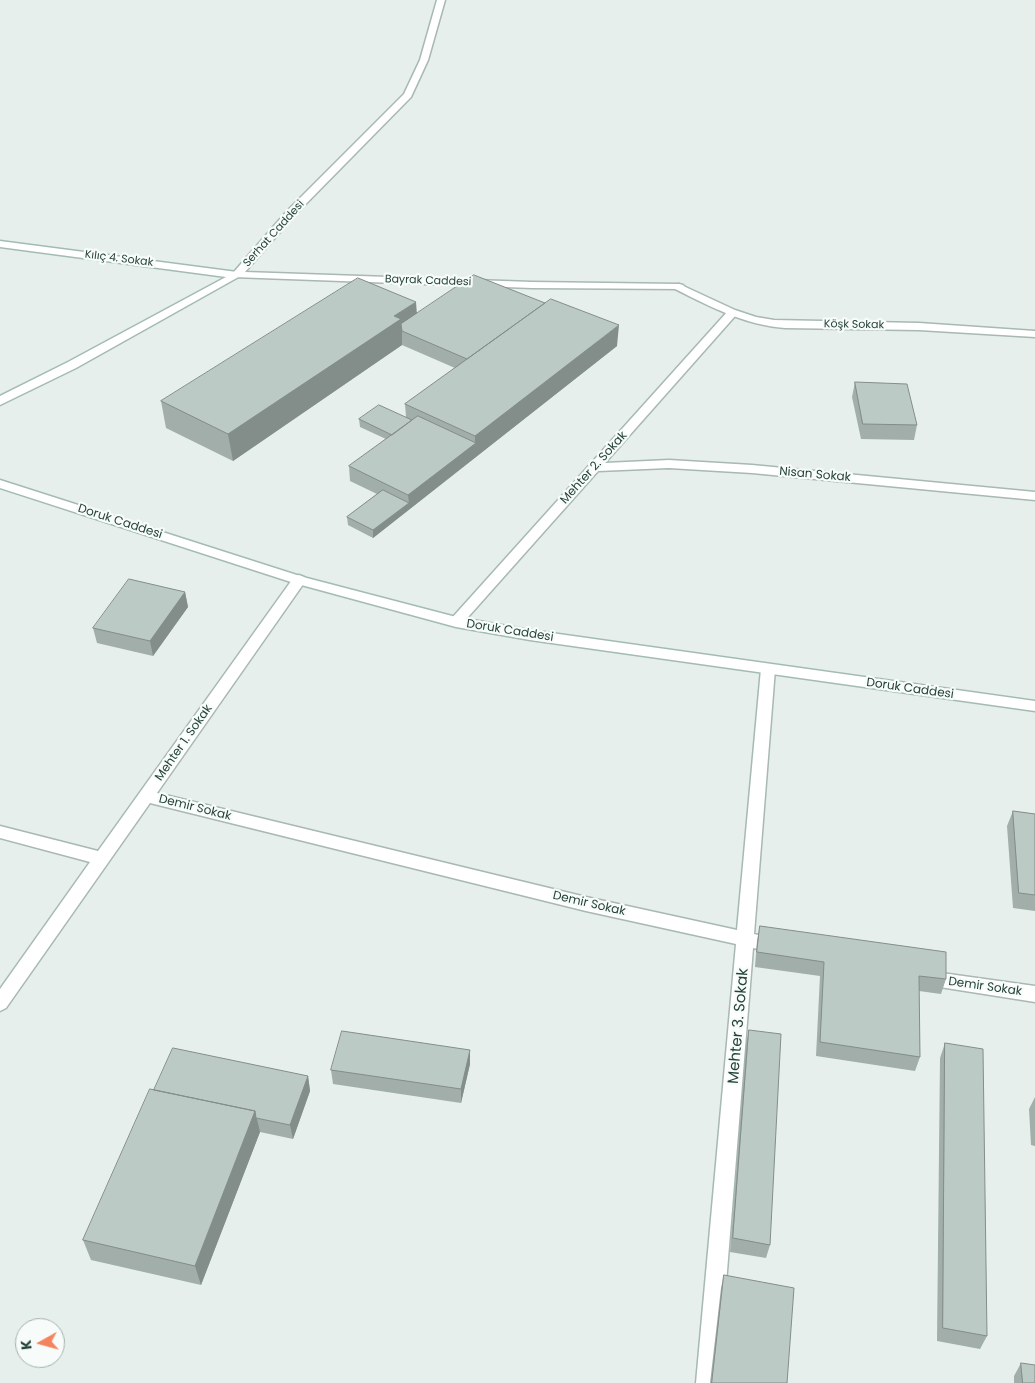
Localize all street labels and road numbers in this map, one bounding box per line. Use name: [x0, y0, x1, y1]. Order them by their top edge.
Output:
street label: Serhat Caddesi: [241, 198, 307, 270]
street label: Kılıç 4. Sokak: [84, 248, 154, 270]
street label: Bayrak Caddesi: [385, 273, 471, 289]
street label: Köşk Sokak: [824, 318, 884, 332]
street label: Mehter 2. Sokak: [558, 429, 630, 507]
street label: Nisan Sokak: [779, 465, 851, 485]
street label: Doruk Caddesi: [76, 502, 164, 542]
street label: Doruk Caddesi: [465, 617, 555, 645]
street label: Doruk Caddesi: [865, 676, 955, 702]
street label: Mehter 1. Sokak: [152, 702, 216, 784]
street label: Demir Sokak: [157, 792, 233, 824]
street label: Demir Sokak: [551, 889, 627, 919]
street label: Mehter 3. Sokak: [725, 967, 753, 1085]
street label: Demir Sokak: [947, 975, 1023, 999]

